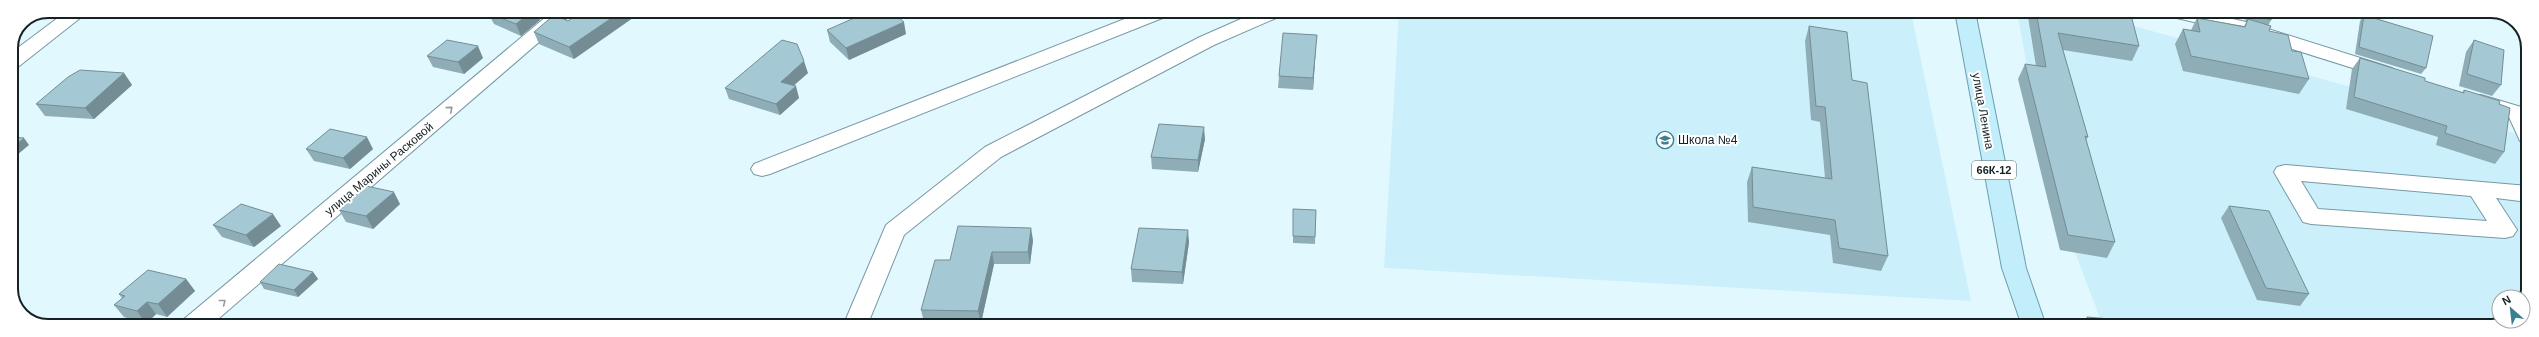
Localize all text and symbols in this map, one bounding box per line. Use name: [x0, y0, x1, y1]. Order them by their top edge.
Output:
street label: улица Ленина: [1969, 72, 1997, 151]
one-way arrow: [446, 106, 453, 113]
street label: улица Марины Расковой: [322, 120, 436, 218]
school or university icon: Школа №4: [1655, 130, 1675, 150]
place label: Школа №4: [1678, 133, 1738, 147]
road number: 66К-12: [1972, 161, 2016, 179]
north arrow: [2491, 289, 2531, 329]
text: N: [2500, 293, 2513, 307]
one-way arrow: [219, 299, 226, 306]

